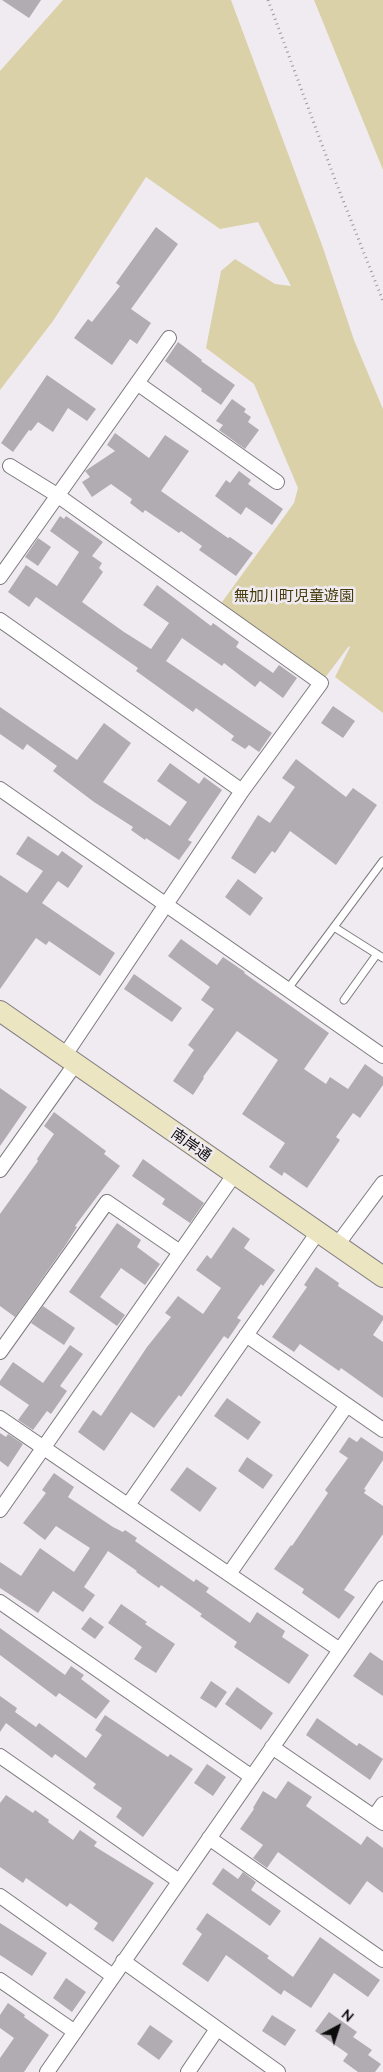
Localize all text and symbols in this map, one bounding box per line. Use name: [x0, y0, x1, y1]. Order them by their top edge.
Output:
park label: 無加川町児童遊園: [234, 587, 354, 605]
street label: 南岸通: [167, 1125, 215, 1165]
north arrow: [313, 2002, 363, 2052]
text: N: [338, 2005, 357, 2026]

